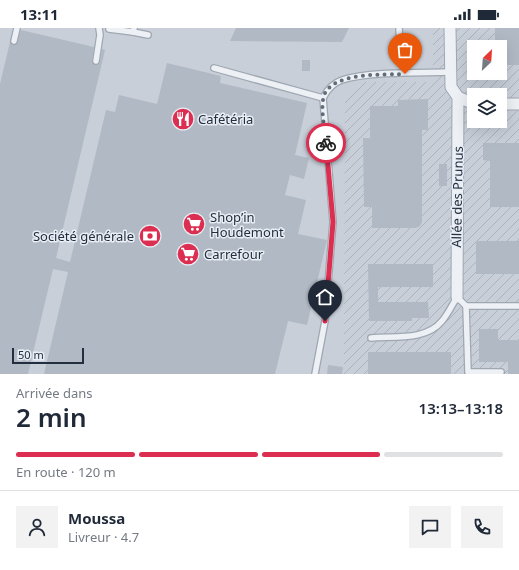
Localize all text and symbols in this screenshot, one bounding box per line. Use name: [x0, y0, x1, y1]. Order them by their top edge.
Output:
text: 13:11: [20, 4, 59, 24]
pin: [388, 33, 422, 74]
icon: bag: [394, 39, 416, 61]
north arrow: [467, 40, 507, 80]
map controls: [467, 40, 507, 128]
button: layers: [467, 88, 507, 128]
restaurant icon: Cafétéria: [170, 106, 196, 132]
place label: Cafétéria: [198, 110, 253, 128]
courier: [306, 123, 346, 163]
icon: bike: [315, 132, 337, 154]
street label: Allée des Prunus: [447, 146, 467, 248]
place label: Shop’in Houdemont: [210, 208, 284, 241]
supermarket icon: Shop’in Houdemont: [181, 211, 207, 237]
bank icon: Société générale: [137, 223, 163, 249]
place label: Société générale: [33, 227, 134, 245]
supermarket icon: Carrefour: [175, 241, 201, 267]
place label: Carrefour: [204, 245, 264, 263]
pin: [308, 280, 342, 321]
icon: home: [314, 286, 336, 308]
scale bar: [12, 346, 84, 365]
text: 50 m: [18, 347, 44, 362]
text: Arrivée dans: [16, 384, 93, 402]
text: 13:13–13:18: [419, 398, 503, 418]
text: 2 min: [16, 399, 87, 435]
text: En route · 120 m: [16, 463, 116, 481]
button: person: [16, 506, 58, 548]
button: chat: [409, 506, 451, 548]
button: phone: [461, 506, 503, 548]
text: Moussa: [68, 508, 125, 528]
text: Livreur · 4.7: [68, 528, 139, 546]

